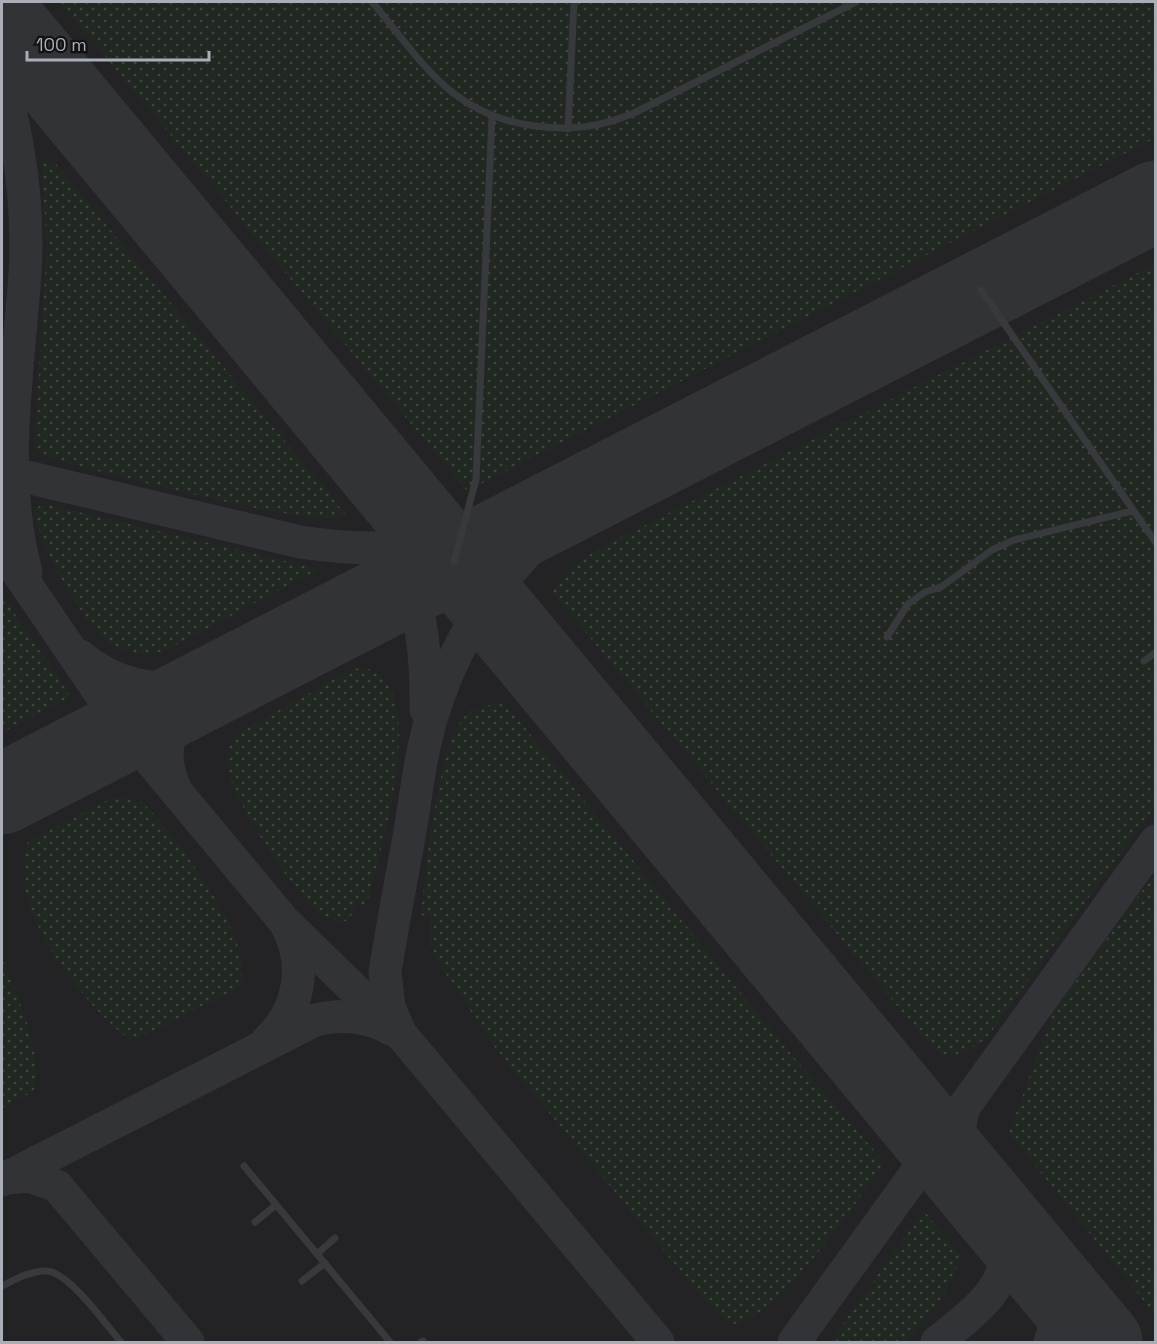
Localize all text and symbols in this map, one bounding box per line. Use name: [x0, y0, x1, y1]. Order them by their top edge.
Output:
scale bar: [27, 24, 208, 62]
text: 100 m: [36, 33, 87, 56]

